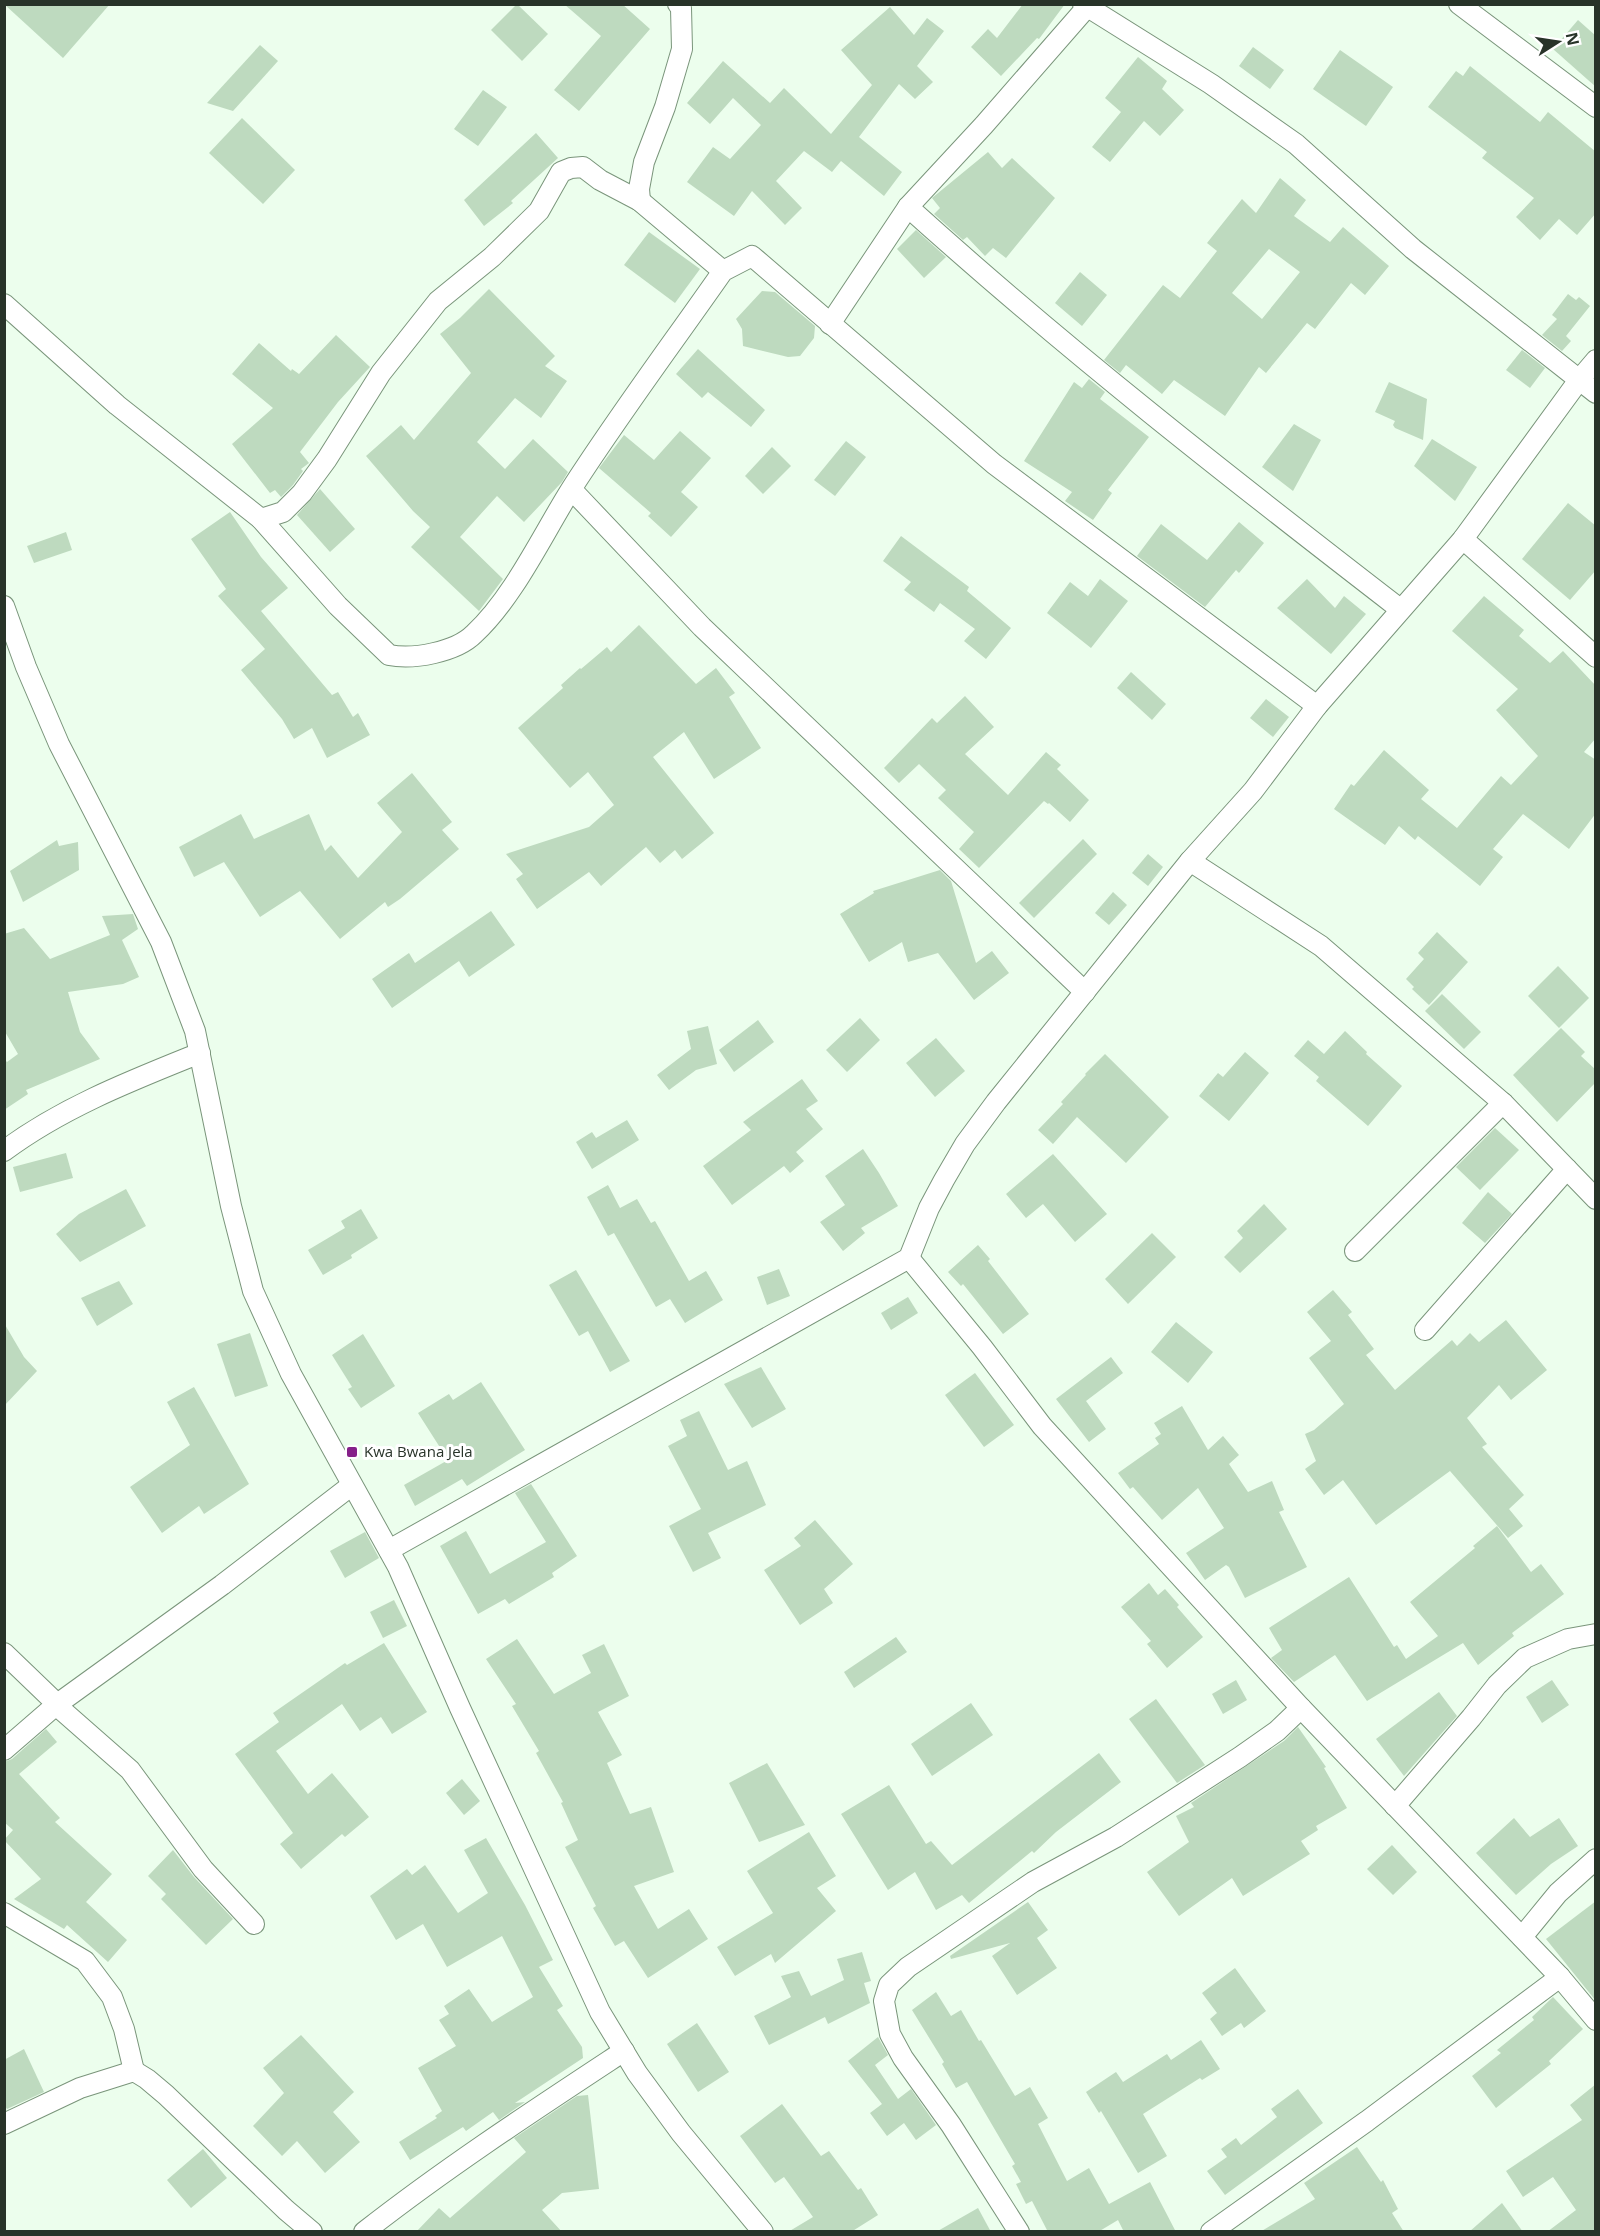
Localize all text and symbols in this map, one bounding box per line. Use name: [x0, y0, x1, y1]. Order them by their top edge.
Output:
north arrow: [1528, 12, 1588, 72]
text: N: [1561, 30, 1585, 48]
place label: Kwa Bwana Jela: [364, 1441, 473, 1461]
marker: Kwa Bwana Jela: [345, 1445, 359, 1459]

